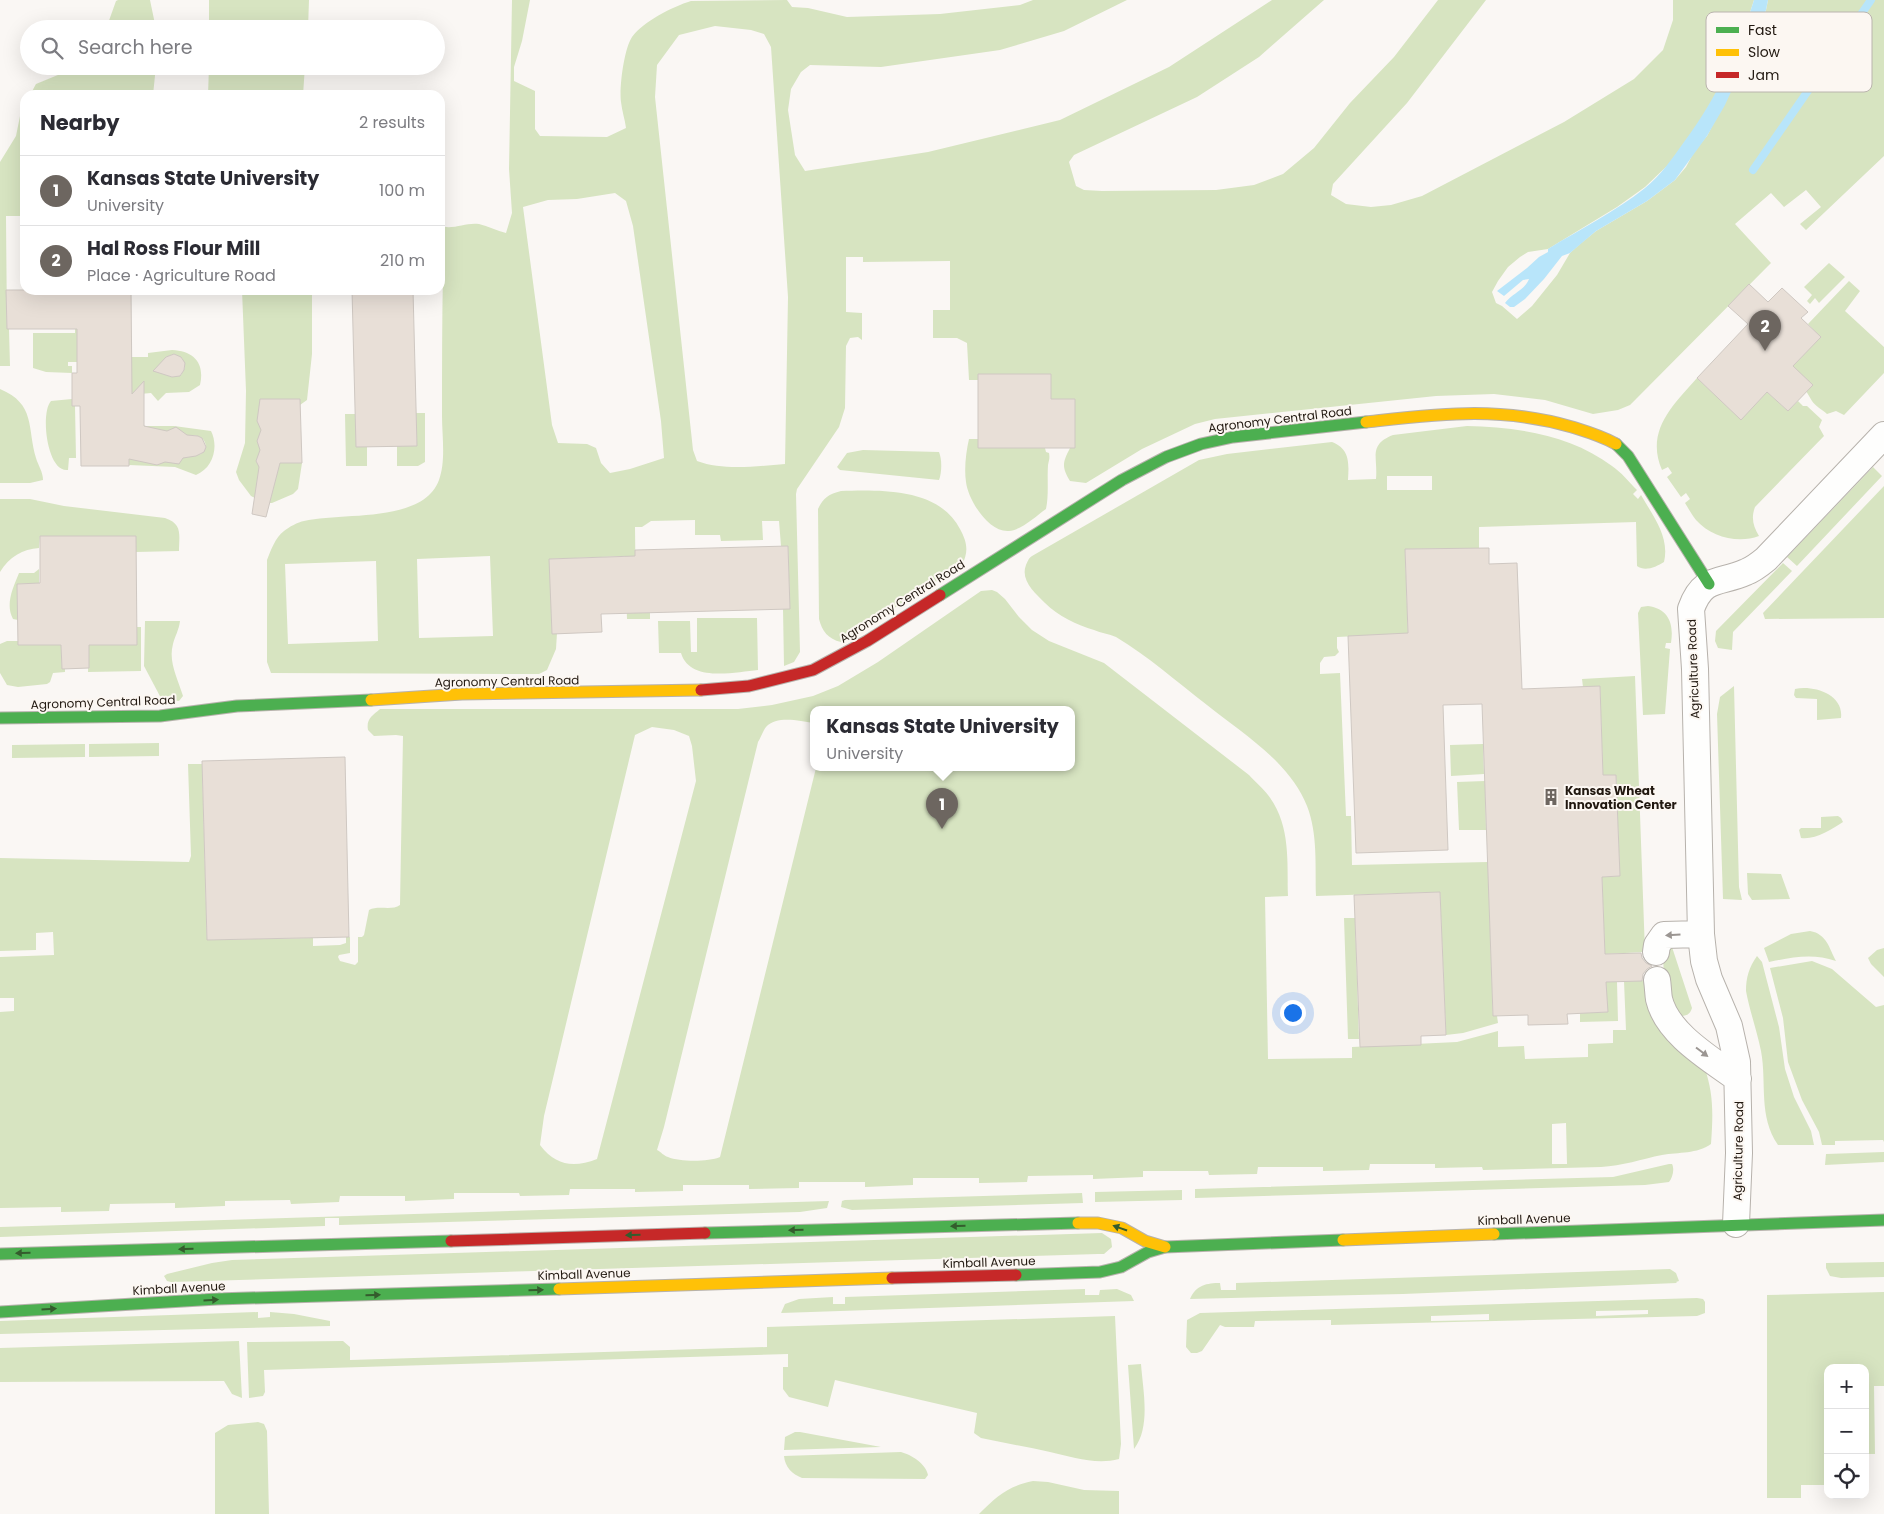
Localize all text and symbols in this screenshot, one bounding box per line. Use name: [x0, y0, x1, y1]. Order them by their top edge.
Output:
legend: [1706, 12, 1872, 92]
search box: [20, 20, 445, 75]
text: Fast: [1748, 20, 1777, 40]
icon: search: [38, 34, 66, 62]
text: Search here: [78, 34, 192, 61]
text: Slow: [1748, 42, 1781, 62]
text: Jam: [1748, 65, 1779, 85]
text: Nearby: [40, 108, 120, 137]
text: 2 results: [359, 111, 425, 134]
text: Kansas State University: [87, 165, 319, 192]
text: 1: [53, 179, 59, 202]
text: 100 m: [379, 179, 425, 202]
text: University: [87, 194, 164, 217]
text: Hal Ross Flour Mill: [87, 235, 260, 262]
text: 2: [51, 249, 61, 272]
text: 210 m: [380, 249, 425, 272]
text: Place · Agriculture Road: [87, 264, 276, 287]
pin: 2: [1749, 310, 1781, 351]
street label: Agronomy Central Road: [1207, 402, 1353, 436]
street label: Agronomy Central Road: [836, 555, 968, 647]
street label: Agriculture Road: [1683, 619, 1703, 719]
street label: Agronomy Central Road: [434, 671, 580, 691]
street label: Agronomy Central Road: [30, 691, 176, 713]
popup: [810, 706, 1075, 771]
text: Kansas State University: [826, 713, 1059, 740]
text: University: [826, 742, 903, 765]
place label: Kansas Wheat Innovation Center: [1565, 782, 1677, 813]
building icon: Kansas Wheat Innovation Center: [1541, 787, 1561, 807]
pin: 1: [926, 788, 958, 829]
one-way arrow: [1665, 931, 1681, 939]
your location: [1280, 1000, 1306, 1026]
one-way arrow: [1695, 1047, 1709, 1057]
street label: Agriculture Road: [1729, 1101, 1747, 1201]
street label: Kimball Avenue: [1477, 1209, 1571, 1229]
one-way arrow: [950, 1223, 966, 1231]
one-way arrow: [1112, 1224, 1127, 1232]
one-way arrow: [787, 1226, 803, 1234]
one-way arrow: [625, 1231, 641, 1239]
one-way arrow: [177, 1246, 193, 1254]
one-way arrow: [15, 1249, 31, 1257]
street label: Kimball Avenue: [942, 1252, 1036, 1272]
street label: Kimball Avenue: [537, 1264, 631, 1284]
street label: Kimball Avenue: [132, 1277, 226, 1299]
one-way arrow: [528, 1285, 544, 1293]
one-way arrow: [366, 1290, 382, 1298]
one-way arrow: [203, 1295, 219, 1303]
one-way arrow: [41, 1305, 57, 1313]
map controls: [1824, 1364, 1869, 1499]
button: +: [1824, 1364, 1869, 1409]
button: −: [1824, 1409, 1869, 1454]
button: locate: [1824, 1454, 1869, 1499]

